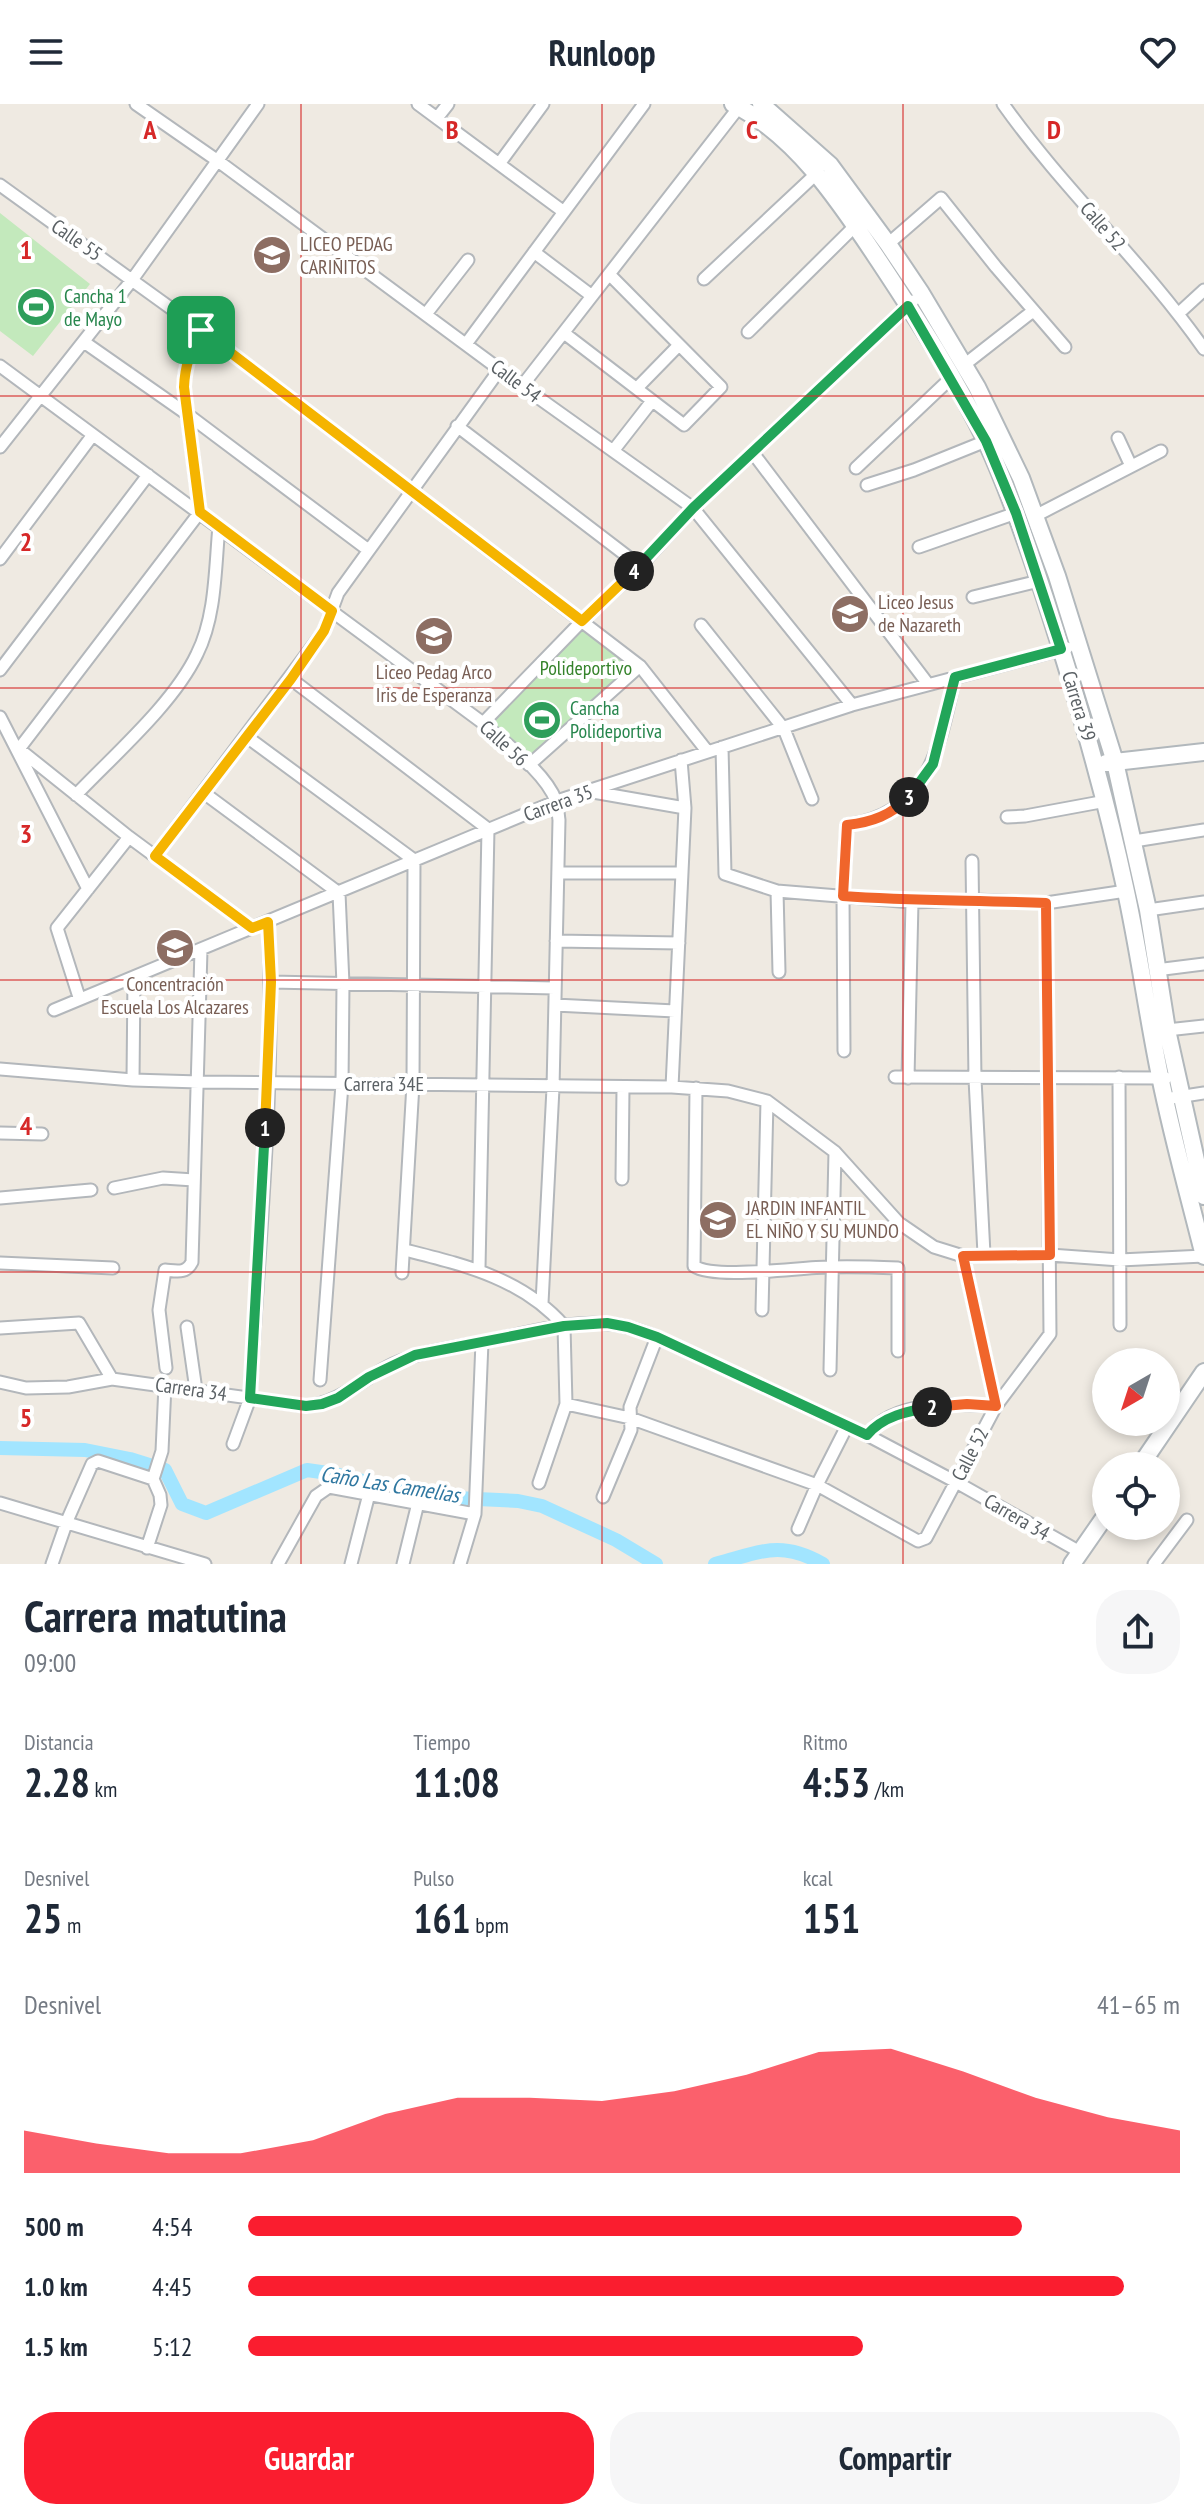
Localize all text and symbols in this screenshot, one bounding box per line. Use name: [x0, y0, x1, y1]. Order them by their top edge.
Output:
text: Runloop: [548, 29, 656, 76]
icon: menu: [24, 30, 68, 74]
icon: heart: [1136, 30, 1180, 74]
text: A: [142, 113, 157, 146]
text: B: [446, 113, 459, 146]
text: C: [746, 113, 758, 146]
text: D: [1047, 113, 1061, 146]
street label: Calle 52: [1075, 196, 1131, 256]
street label: Calle 55: [46, 213, 108, 267]
place label: LICEO PEDAG CARIÑITOS: [300, 231, 392, 280]
text: 1: [20, 233, 32, 266]
school or university icon: LICEO PEDAG CARIÑITOS: [251, 234, 293, 276]
place label: Cancha 1 de Mayo: [64, 283, 127, 332]
sports icon: Cancha 1 de Mayo: [15, 286, 57, 328]
pin: [167, 296, 235, 364]
icon: arrive: [179, 308, 223, 352]
street label: Calle 54: [486, 354, 546, 408]
text: 2: [20, 525, 32, 558]
pin: 4: [614, 551, 654, 591]
text: 4: [629, 557, 639, 585]
place label: Liceo Jesus de Nazareth: [878, 589, 961, 638]
school or university icon: Liceo Jesus de Nazareth: [829, 593, 871, 635]
school or university icon: Liceo Pedag Arco Iris de Esperanza: [413, 615, 455, 657]
park label: Polideportivo: [540, 655, 632, 681]
place label: Liceo Pedag Arco Iris de Esperanza: [376, 659, 492, 708]
street label: Carrera 39: [1056, 668, 1102, 744]
place label: Cancha Polideportiva: [570, 695, 662, 744]
sports icon: Cancha Polideportiva: [521, 699, 563, 741]
street label: Calle 56: [474, 714, 534, 772]
pin: 3: [889, 777, 929, 817]
street label: Carrera 35: [520, 778, 596, 828]
text: 3: [904, 783, 914, 811]
text: 3: [20, 817, 32, 850]
school or university icon: Concentración Escuela Los Alcazares: [154, 927, 196, 969]
place label: Concentración Escuela Los Alcazares: [101, 971, 249, 1020]
street label: Carrera 34E: [344, 1071, 424, 1097]
pin: 1: [245, 1108, 285, 1148]
text: 4: [20, 1109, 33, 1142]
text: 1: [260, 1114, 270, 1142]
place label: JARDIN INFANTIL EL NIÑO Y SU MUNDO: [745, 1195, 899, 1244]
school or university icon: JARDIN INFANTIL EL NIÑO Y SU MUNDO: [697, 1199, 739, 1241]
north arrow: [1092, 1348, 1180, 1436]
map controls: [1092, 1348, 1180, 1540]
street label: Carrera 34: [154, 1371, 228, 1407]
pin: 2: [912, 1387, 952, 1427]
text: 2: [927, 1393, 937, 1421]
text: 5: [20, 1401, 32, 1434]
street label: Calle 52: [946, 1423, 994, 1485]
button: locate: [1092, 1452, 1180, 1540]
water label: Caño Las Camelias: [319, 1459, 464, 1509]
street label: Carrera 34: [979, 1488, 1055, 1546]
text: Carrera matutina: [24, 1587, 287, 1644]
button: share: [1096, 1590, 1180, 1674]
text: 09:00: [24, 1646, 76, 1679]
text: Distancia: [24, 1728, 94, 1756]
text: Tiempo: [413, 1728, 470, 1756]
text: Ritmo: [803, 1728, 848, 1756]
text: 2.28: [24, 1756, 90, 1808]
text: 11:08: [413, 1756, 500, 1808]
text: 4:53: [803, 1756, 870, 1808]
text: km: [90, 1775, 117, 1803]
text: /km: [870, 1775, 904, 1803]
text: Desnivel: [24, 1864, 89, 1892]
text: Pulso: [413, 1864, 454, 1892]
text: kcal: [803, 1864, 833, 1892]
text: 25: [24, 1892, 62, 1944]
text: 161: [413, 1892, 471, 1944]
text: 151: [803, 1892, 860, 1944]
text: m: [62, 1911, 81, 1939]
text: bpm: [471, 1911, 509, 1939]
text: Desnivel: [24, 1988, 101, 2021]
text: 41–65 m: [1097, 1988, 1180, 2021]
text: 500 m: [24, 2210, 84, 2243]
text: 4:54: [152, 2210, 192, 2243]
text: 1.0 km: [24, 2270, 88, 2303]
text: 4:45: [152, 2270, 192, 2303]
text: 1.5 km: [24, 2330, 88, 2363]
text: 5:12: [152, 2330, 192, 2363]
button: Guardar: [24, 2412, 594, 2504]
button: Compartir: [610, 2412, 1180, 2504]

